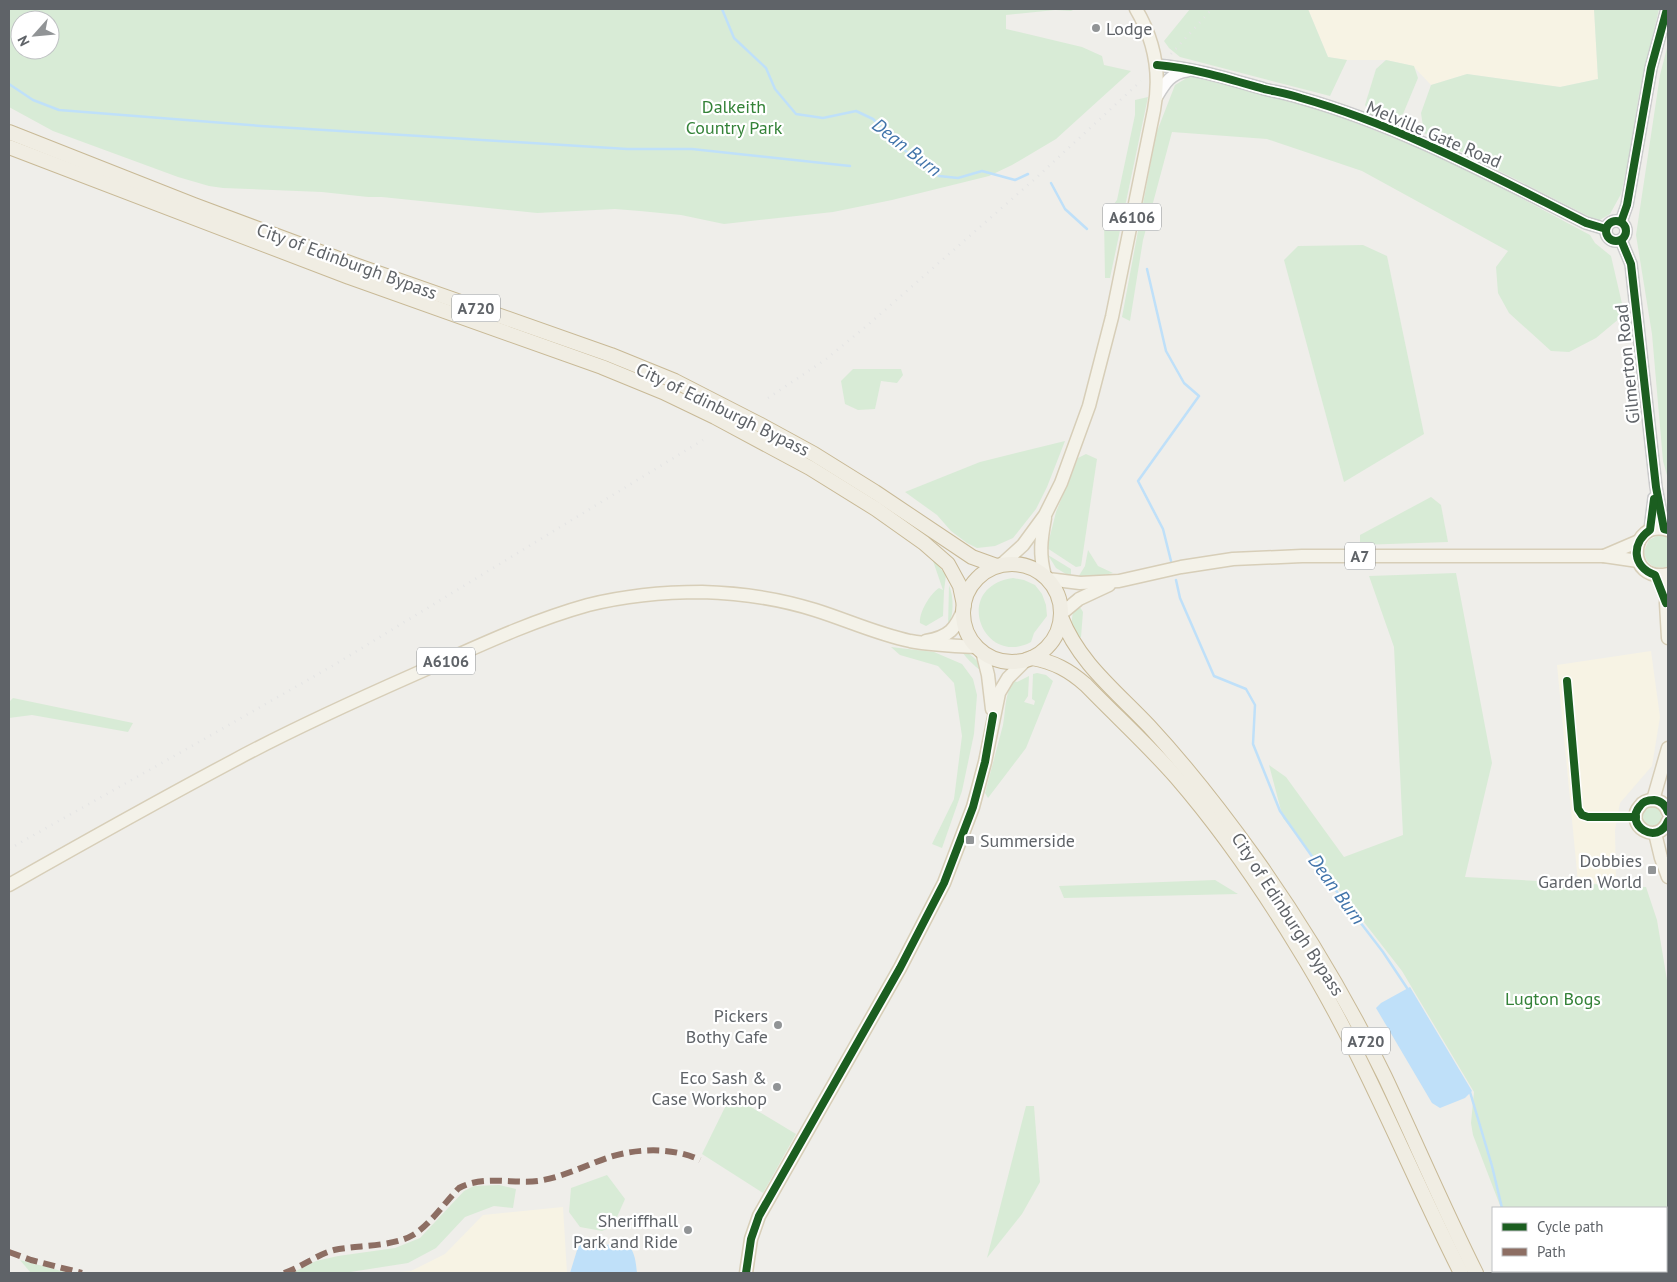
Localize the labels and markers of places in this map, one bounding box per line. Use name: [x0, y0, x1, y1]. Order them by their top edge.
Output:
place label: Lodge: [1106, 17, 1152, 40]
marker: Lodge: [1090, 22, 1102, 34]
place label: Summerside: [980, 829, 1075, 852]
marker: Summerside: [964, 834, 976, 846]
place label: Dobbies Garden World: [1538, 849, 1642, 893]
marker: Dobbies Garden World: [1646, 864, 1658, 876]
place label: Pickers Bothy Cafe: [686, 1004, 768, 1048]
marker: Pickers Bothy Cafe: [772, 1019, 784, 1031]
place label: Eco Sash & Case Workshop: [652, 1066, 767, 1110]
marker: Eco Sash & Case Workshop: [771, 1081, 783, 1093]
place label: Sheriffhall Park and Ride: [573, 1209, 679, 1253]
marker: Sheriffhall Park and Ride: [682, 1224, 694, 1236]

